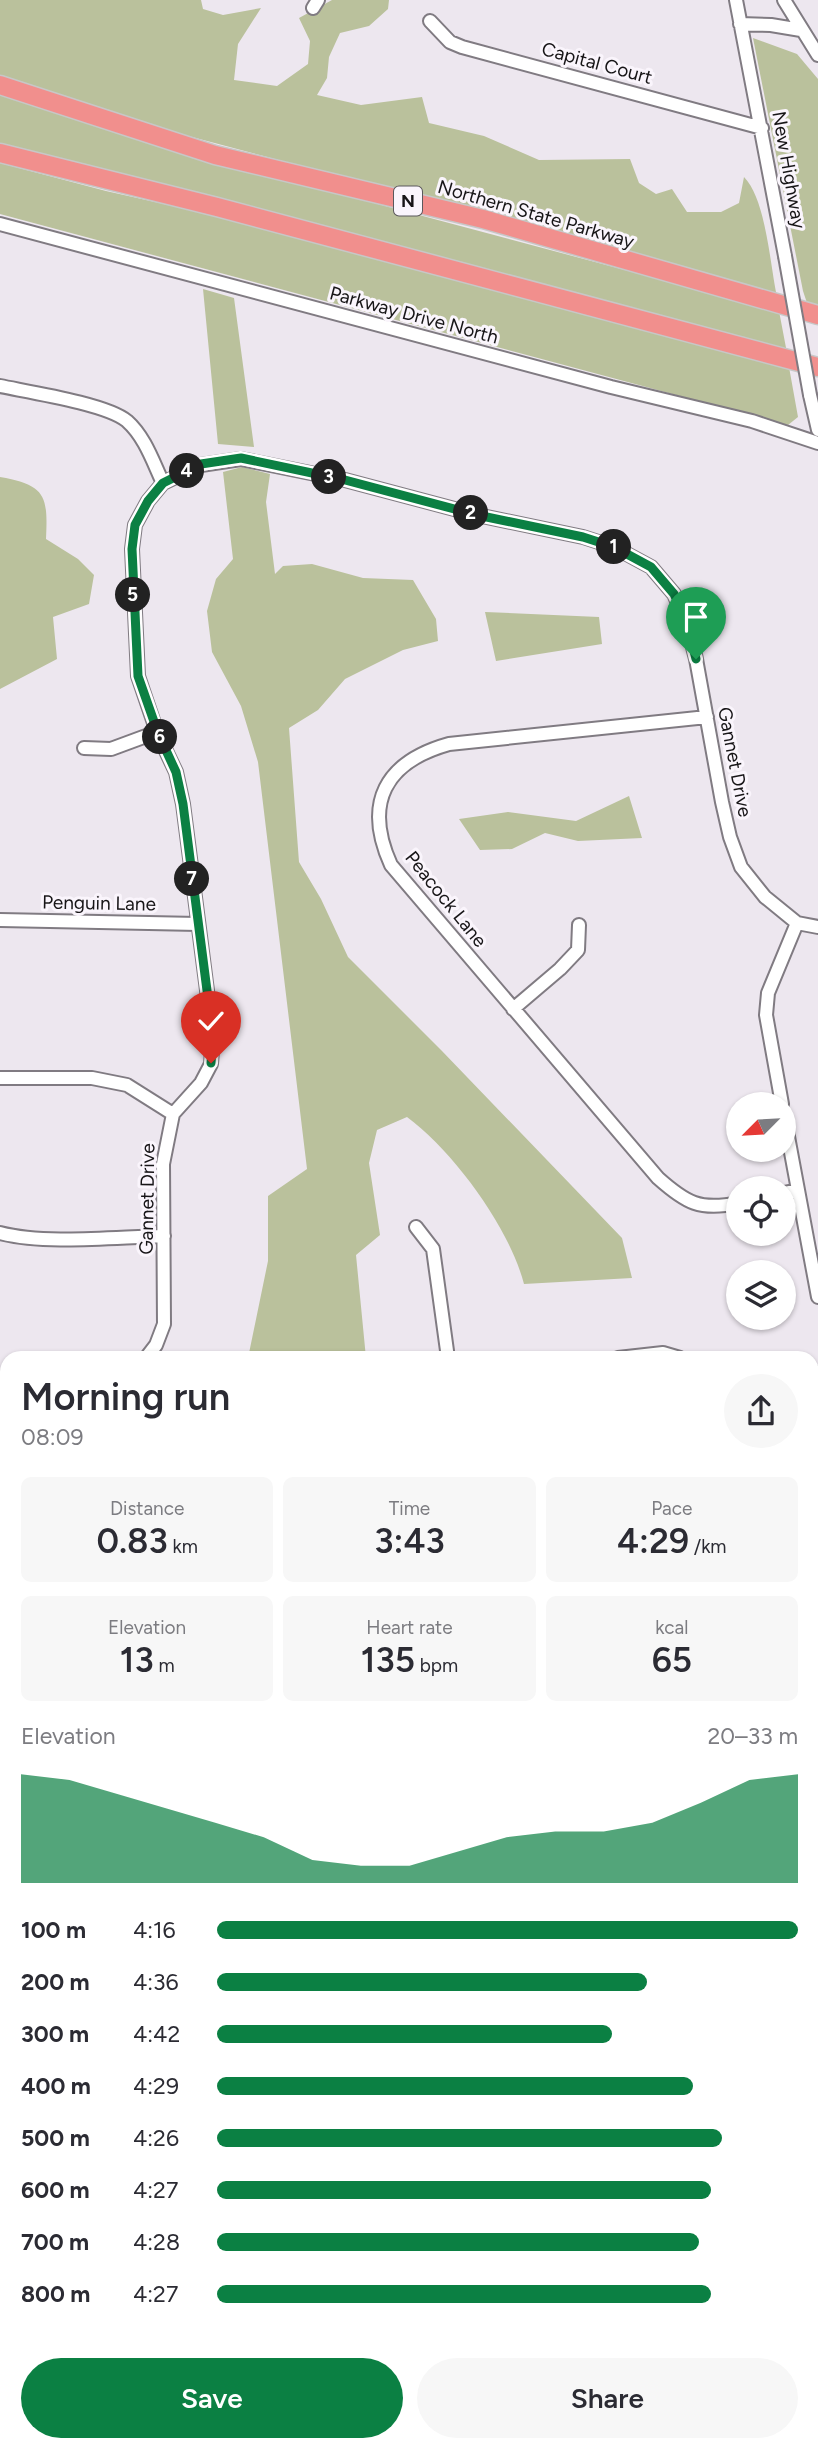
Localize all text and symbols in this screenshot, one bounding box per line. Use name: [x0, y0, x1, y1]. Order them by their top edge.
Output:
street label: Capital Court: [539, 37, 655, 89]
street label: New Highway: [767, 109, 811, 231]
street label: Northern State Parkway: [435, 175, 637, 253]
road number: N: [394, 186, 422, 216]
street label: Parkway Drive North: [327, 281, 501, 349]
pin: 4: [170, 454, 204, 489]
text: 4: [180, 459, 193, 482]
pin: 3: [312, 460, 346, 494]
text: 3: [323, 465, 334, 488]
pin: 2: [454, 496, 489, 530]
text: 2: [465, 501, 476, 524]
pin: 1: [596, 530, 632, 564]
text: 1: [609, 535, 618, 558]
pin: 5: [116, 578, 150, 612]
text: 5: [127, 583, 138, 606]
pin: [666, 587, 726, 659]
icon: arrive: [677, 598, 715, 636]
street label: Gannet Drive: [713, 705, 757, 819]
pin: 6: [142, 720, 178, 754]
text: 6: [154, 725, 165, 748]
street label: Peacock Lane: [400, 846, 492, 952]
pin: 7: [174, 862, 210, 896]
text: 7: [186, 867, 197, 890]
street label: Penguin Lane: [42, 891, 156, 915]
pin: [181, 991, 241, 1063]
icon: check: [192, 1002, 230, 1040]
north arrow: [726, 1092, 796, 1162]
map controls: [726, 1092, 796, 1330]
street label: Gannet Drive: [135, 1143, 159, 1255]
button: locate: [726, 1176, 796, 1246]
button: layers: [726, 1260, 796, 1330]
text: Morning run: [21, 1374, 230, 1420]
button: share: [724, 1374, 798, 1448]
text: 08:09: [21, 1423, 83, 1451]
text: Distance: [110, 1497, 184, 1520]
text: Time: [389, 1497, 430, 1520]
text: Pace: [651, 1497, 692, 1520]
text: 0.83: [96, 1520, 168, 1562]
text: 3:43: [374, 1520, 445, 1562]
text: 4:29: [617, 1520, 689, 1562]
text: km: [168, 1535, 198, 1558]
text: /km: [689, 1535, 727, 1558]
text: Elevation: [108, 1616, 186, 1639]
text: Heart rate: [366, 1616, 453, 1639]
text: kcal: [655, 1616, 688, 1639]
text: 13: [120, 1639, 154, 1681]
text: 135: [361, 1639, 415, 1681]
text: 65: [652, 1639, 692, 1681]
text: m: [154, 1654, 175, 1677]
text: bpm: [415, 1654, 458, 1677]
text: Elevation: [21, 1722, 116, 1750]
text: 20–33 m: [707, 1722, 798, 1750]
text: 100 m: [21, 1916, 86, 1944]
text: 4:16: [133, 1916, 176, 1944]
text: 200 m: [21, 1968, 90, 1996]
text: 4:36: [133, 1968, 179, 1996]
text: 300 m: [21, 2020, 89, 2048]
text: 4:42: [133, 2020, 180, 2048]
text: 400 m: [21, 2072, 91, 2100]
text: 4:29: [133, 2072, 179, 2100]
text: 500 m: [21, 2124, 90, 2152]
text: 4:26: [133, 2124, 179, 2152]
text: 600 m: [21, 2176, 90, 2204]
text: 4:27: [133, 2176, 178, 2204]
text: 700 m: [21, 2228, 89, 2256]
text: 4:28: [133, 2228, 180, 2256]
text: 800 m: [21, 2280, 90, 2308]
text: 4:27: [133, 2280, 178, 2308]
button: Save: [21, 2358, 403, 2438]
button: Share: [417, 2358, 798, 2438]

